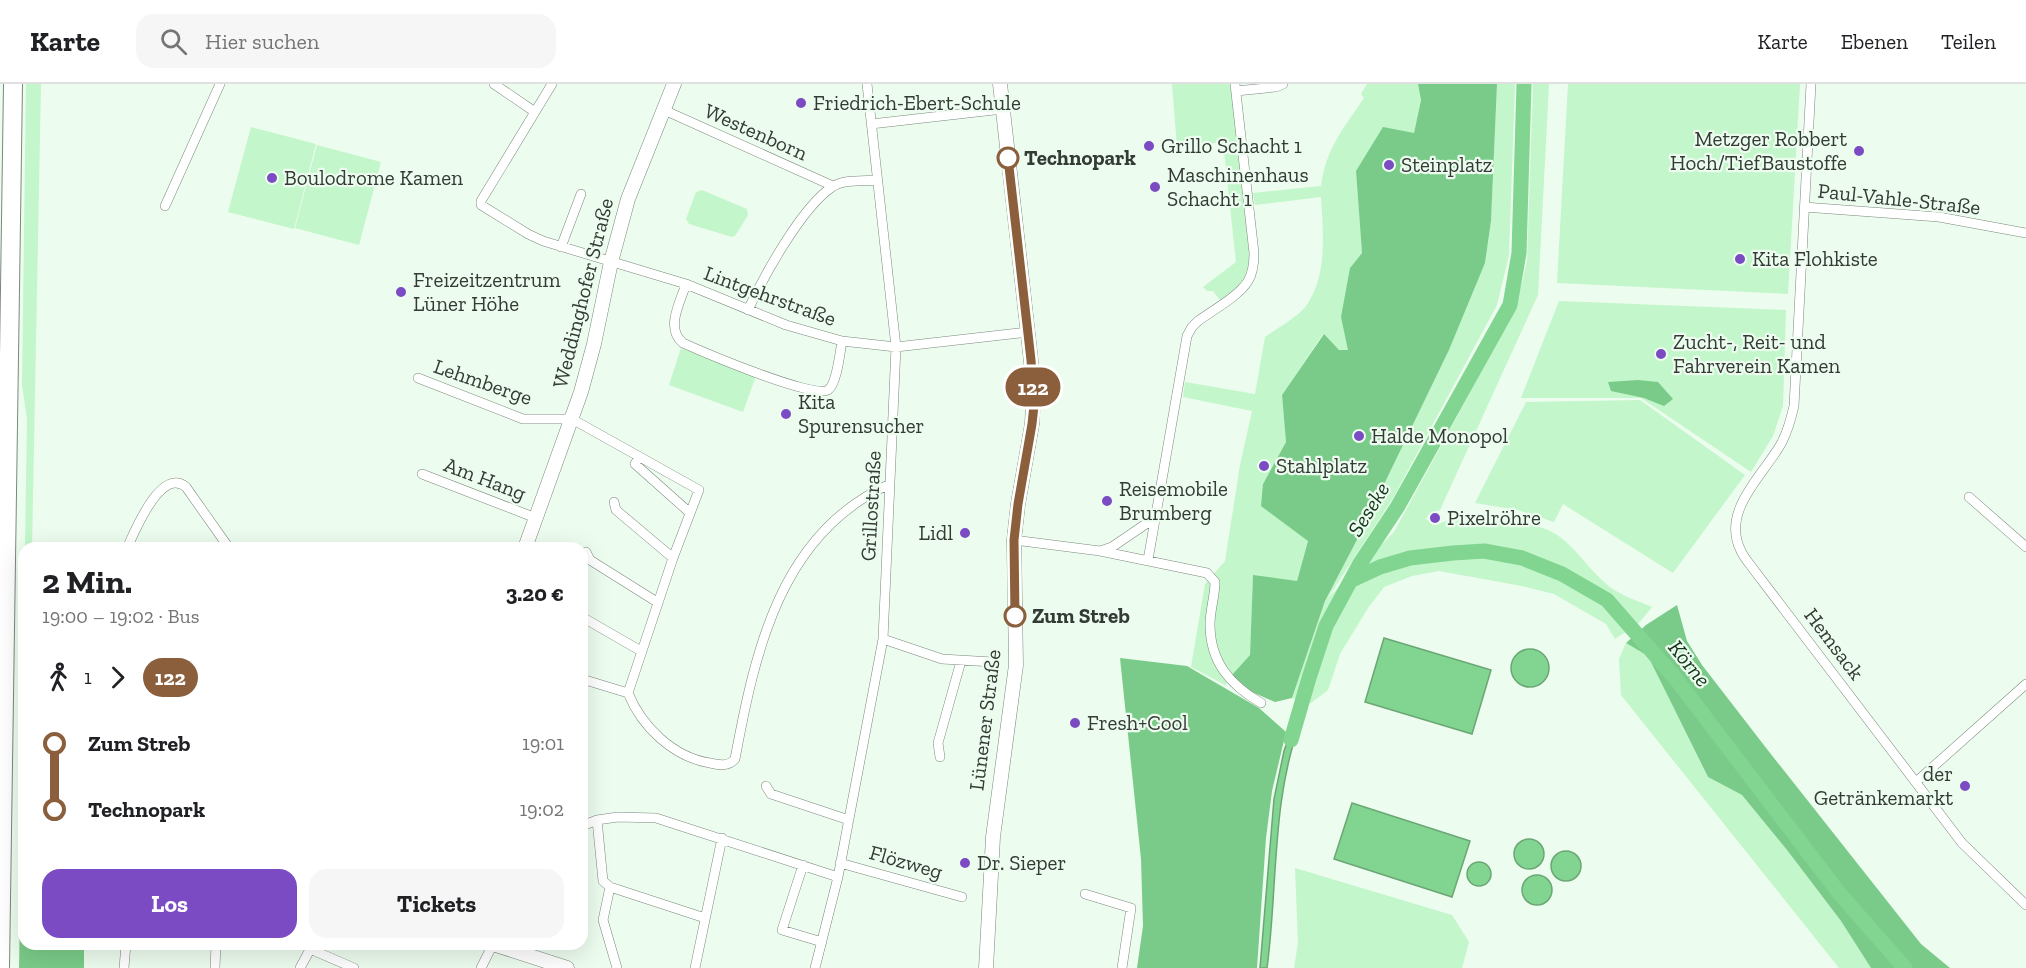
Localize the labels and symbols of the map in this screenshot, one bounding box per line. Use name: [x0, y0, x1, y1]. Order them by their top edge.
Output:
place label: Friedrich-Ebert-Schule: [813, 90, 1021, 115]
marker: Friedrich-Ebert-Schule: [794, 96, 808, 110]
street label: Westenborn: [701, 98, 812, 165]
place label: Metzger Robbert Hoch/TiefBaustoffe: [1670, 126, 1847, 175]
place label: Grillo Schacht 1: [1161, 133, 1302, 158]
marker: Grillo Schacht 1: [1142, 139, 1156, 153]
marker: Metzger Robbert Hoch/TiefBaustoffe: [1852, 144, 1866, 158]
place label: Technopark: [1024, 145, 1136, 170]
marker: Technopark: [997, 147, 1019, 169]
place label: Steinplatz: [1401, 152, 1493, 177]
marker: Steinplatz: [1382, 158, 1396, 172]
place label: Maschinenhaus Schacht 1: [1167, 162, 1309, 211]
place label: Boulodrome Kamen: [284, 165, 463, 190]
marker: Boulodrome Kamen: [265, 171, 279, 185]
street label: Paul-Vahle-Straße: [1816, 178, 1982, 219]
marker: Maschinenhaus Schacht 1: [1148, 180, 1162, 194]
street label: Weddinghofer Straße: [547, 195, 618, 390]
place label: Kita Flohkiste: [1752, 246, 1878, 271]
marker: Kita Flohkiste: [1733, 252, 1747, 266]
street label: Lintgehrstraße: [701, 260, 840, 331]
place label: Freizeitzentrum Lüner Höhe: [413, 267, 561, 316]
marker: Freizeitzentrum Lüner Höhe: [394, 285, 408, 299]
place label: Zucht-, Reit- und Fahrverein Kamen: [1673, 329, 1840, 378]
marker: Zucht-, Reit- und Fahrverein Kamen: [1654, 347, 1668, 361]
street label: Lehmberge: [431, 353, 536, 410]
line badge: 122: [998, 368, 1068, 406]
place label: Kita Spurensucher: [798, 389, 924, 438]
marker: Kita Spurensucher: [779, 407, 793, 421]
place label: Halde Monopol: [1371, 423, 1508, 448]
marker: Halde Monopol: [1352, 429, 1366, 443]
street label: Grillostraße: [855, 450, 886, 562]
street label: Am Hang: [441, 451, 530, 506]
place label: Stahlplatz: [1276, 453, 1368, 478]
marker: Stahlplatz: [1257, 459, 1271, 473]
place label: Reisemobile Brumberg: [1119, 476, 1228, 525]
water label: Seseke: [1341, 477, 1396, 541]
marker: Reisemobile Brumberg: [1100, 494, 1114, 508]
place label: Pixelröhre: [1447, 505, 1541, 530]
marker: Pixelröhre: [1428, 511, 1442, 525]
place label: Lidl: [919, 520, 953, 545]
marker: Lidl: [958, 526, 972, 540]
place label: Zum Streb: [1032, 603, 1130, 628]
street label: Hemsack: [1799, 603, 1870, 685]
marker: Zum Streb: [1004, 605, 1026, 627]
water label: Körne: [1663, 634, 1717, 692]
street label: Lünener Straße: [963, 648, 1006, 792]
place label: Fresh+Cool: [1087, 710, 1188, 735]
marker: Fresh+Cool: [1068, 716, 1082, 730]
place label: der Getränkemarkt: [1814, 761, 1953, 810]
marker: der Getränkemarkt: [1958, 779, 1972, 793]
street label: Flözweg: [867, 839, 946, 884]
place label: Dr. Sieper: [977, 850, 1066, 875]
marker: Dr. Sieper: [958, 856, 972, 870]

